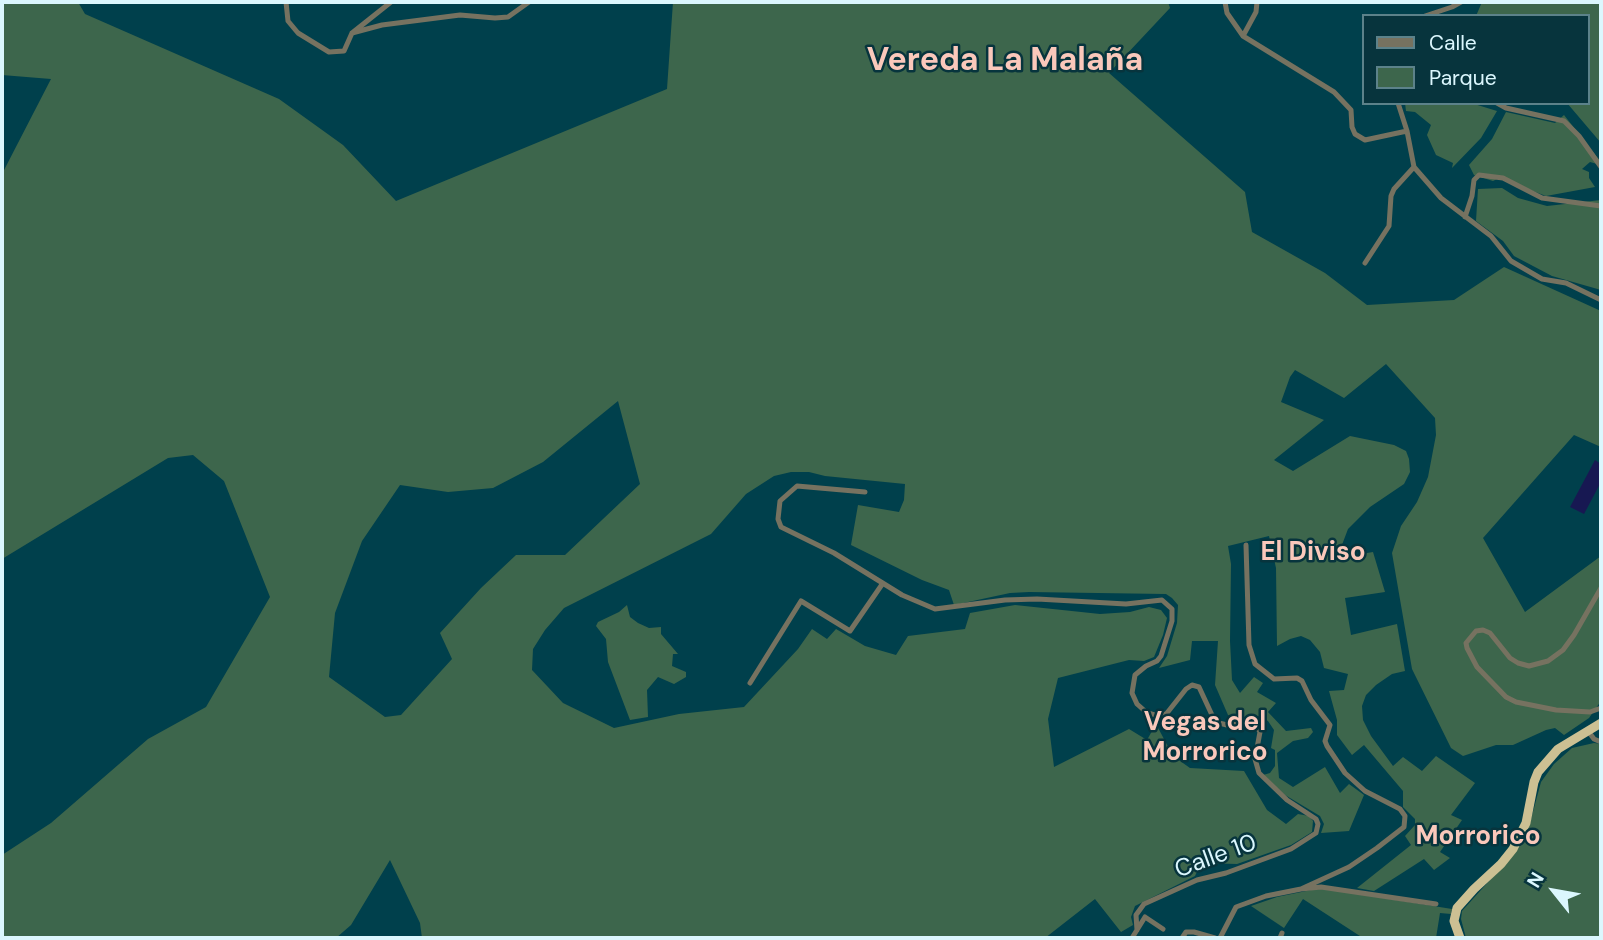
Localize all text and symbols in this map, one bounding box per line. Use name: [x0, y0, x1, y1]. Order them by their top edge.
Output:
legend: [1362, 14, 1589, 105]
text: Calle: [1429, 29, 1477, 57]
district label: Vereda La Malaña: [867, 43, 1143, 81]
text: Parque: [1429, 64, 1497, 92]
district label: El Diviso: [1260, 537, 1366, 569]
district label: Vegas del Morrorico: [1142, 707, 1268, 768]
district label: Morrorico: [1415, 821, 1541, 853]
street label: Calle 10: [1171, 829, 1261, 885]
north arrow: [1519, 856, 1589, 926]
text: N: [1521, 868, 1550, 892]

